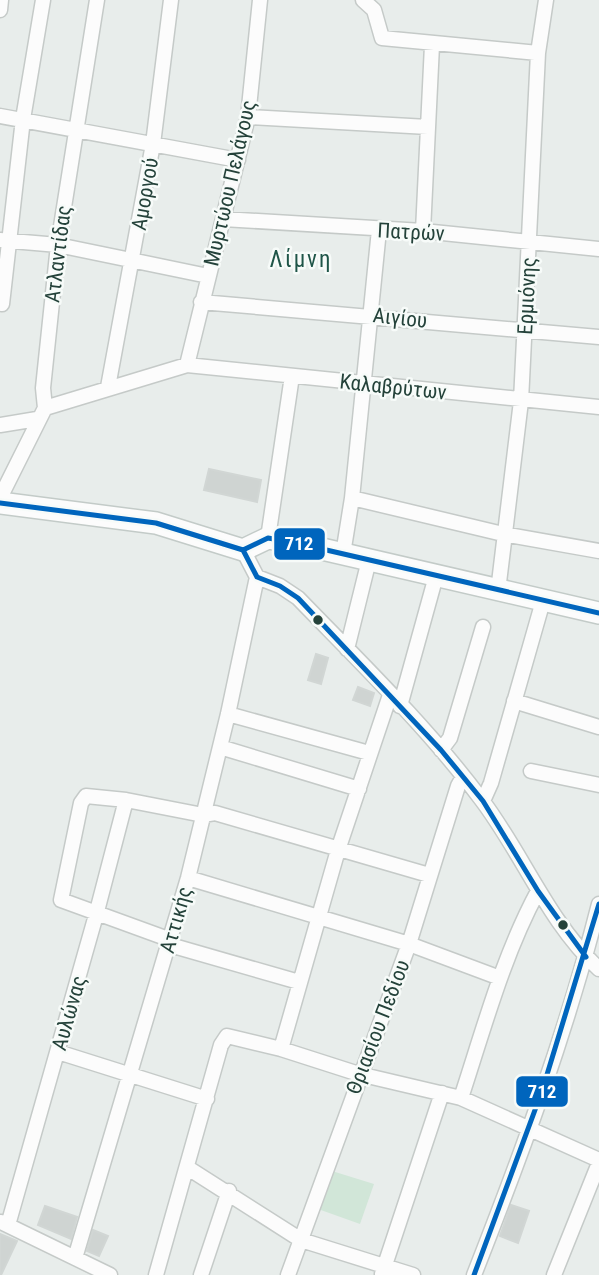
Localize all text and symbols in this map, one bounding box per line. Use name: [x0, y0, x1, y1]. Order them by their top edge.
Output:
street label: Μυρτώου Πελάγους: [199, 98, 261, 268]
street label: Αμοργού: [127, 156, 163, 232]
street label: Ατλαντίδας: [40, 204, 76, 304]
street label: Πατρών: [377, 218, 445, 246]
district label: Λίμνη: [270, 246, 332, 273]
street label: Ερμιόνης: [513, 257, 541, 335]
street label: Αιγίου: [372, 303, 428, 333]
street label: Καλαβρύτων: [338, 369, 448, 405]
line badge: 712: [273, 527, 326, 561]
text: 712: [285, 532, 313, 555]
unlabelled marker: [311, 613, 325, 627]
street label: Αττικής: [155, 884, 197, 956]
unlabelled marker: [556, 918, 570, 932]
street label: Θριασίου Πεδίου: [341, 956, 415, 1098]
street label: Αυλώνας: [47, 973, 91, 1053]
line badge: 712: [515, 1075, 569, 1108]
text: 712: [528, 1080, 556, 1103]

